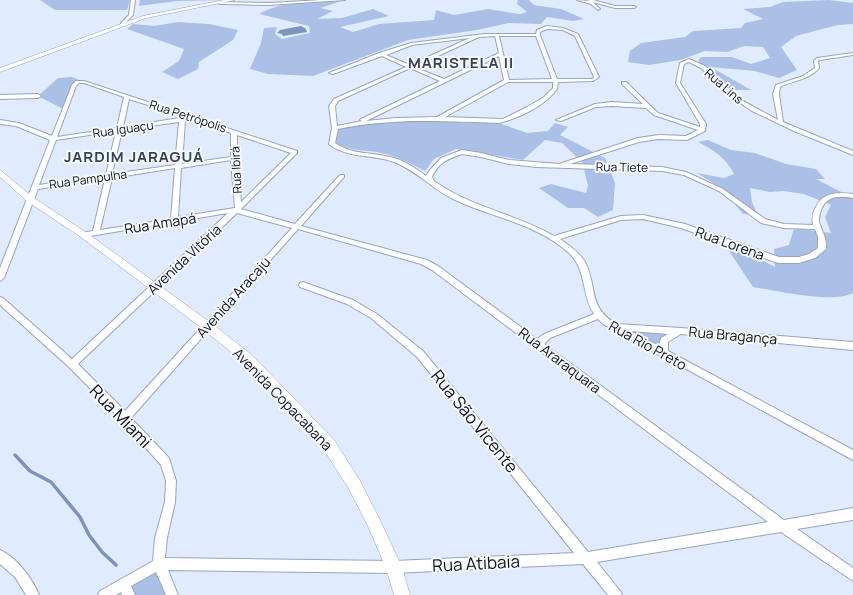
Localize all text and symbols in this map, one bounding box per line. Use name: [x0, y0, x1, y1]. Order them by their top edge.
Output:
district label: MARISTELA II: [408, 52, 514, 73]
street label: Rua Lins: [701, 64, 747, 108]
street label: Rua Petrópolis: [147, 96, 229, 136]
street label: Rua Iguaçu: [91, 116, 155, 142]
district label: JARDIM JARAGUÁ: [64, 146, 204, 167]
street label: Rua Ibirá: [226, 146, 246, 194]
street label: Rua Tiete: [596, 158, 648, 176]
street label: Rua Pampulha: [48, 165, 128, 193]
street label: Rua Amapá: [123, 208, 197, 238]
street label: Avenida Vitória: [143, 220, 225, 298]
street label: Rua Lorena: [693, 222, 767, 264]
street label: Avenida Aracaju: [192, 253, 274, 341]
street label: Rua Rio Preto: [606, 316, 690, 374]
street label: Rua Bragança: [688, 322, 778, 348]
street label: Rua Araraquara: [515, 323, 605, 397]
street label: Avenida Copacabana: [229, 344, 337, 454]
street label: Rua São Vicente: [426, 365, 524, 477]
street label: Rua Miami: [85, 379, 157, 453]
street label: Rua Atibaia: [432, 549, 520, 577]

